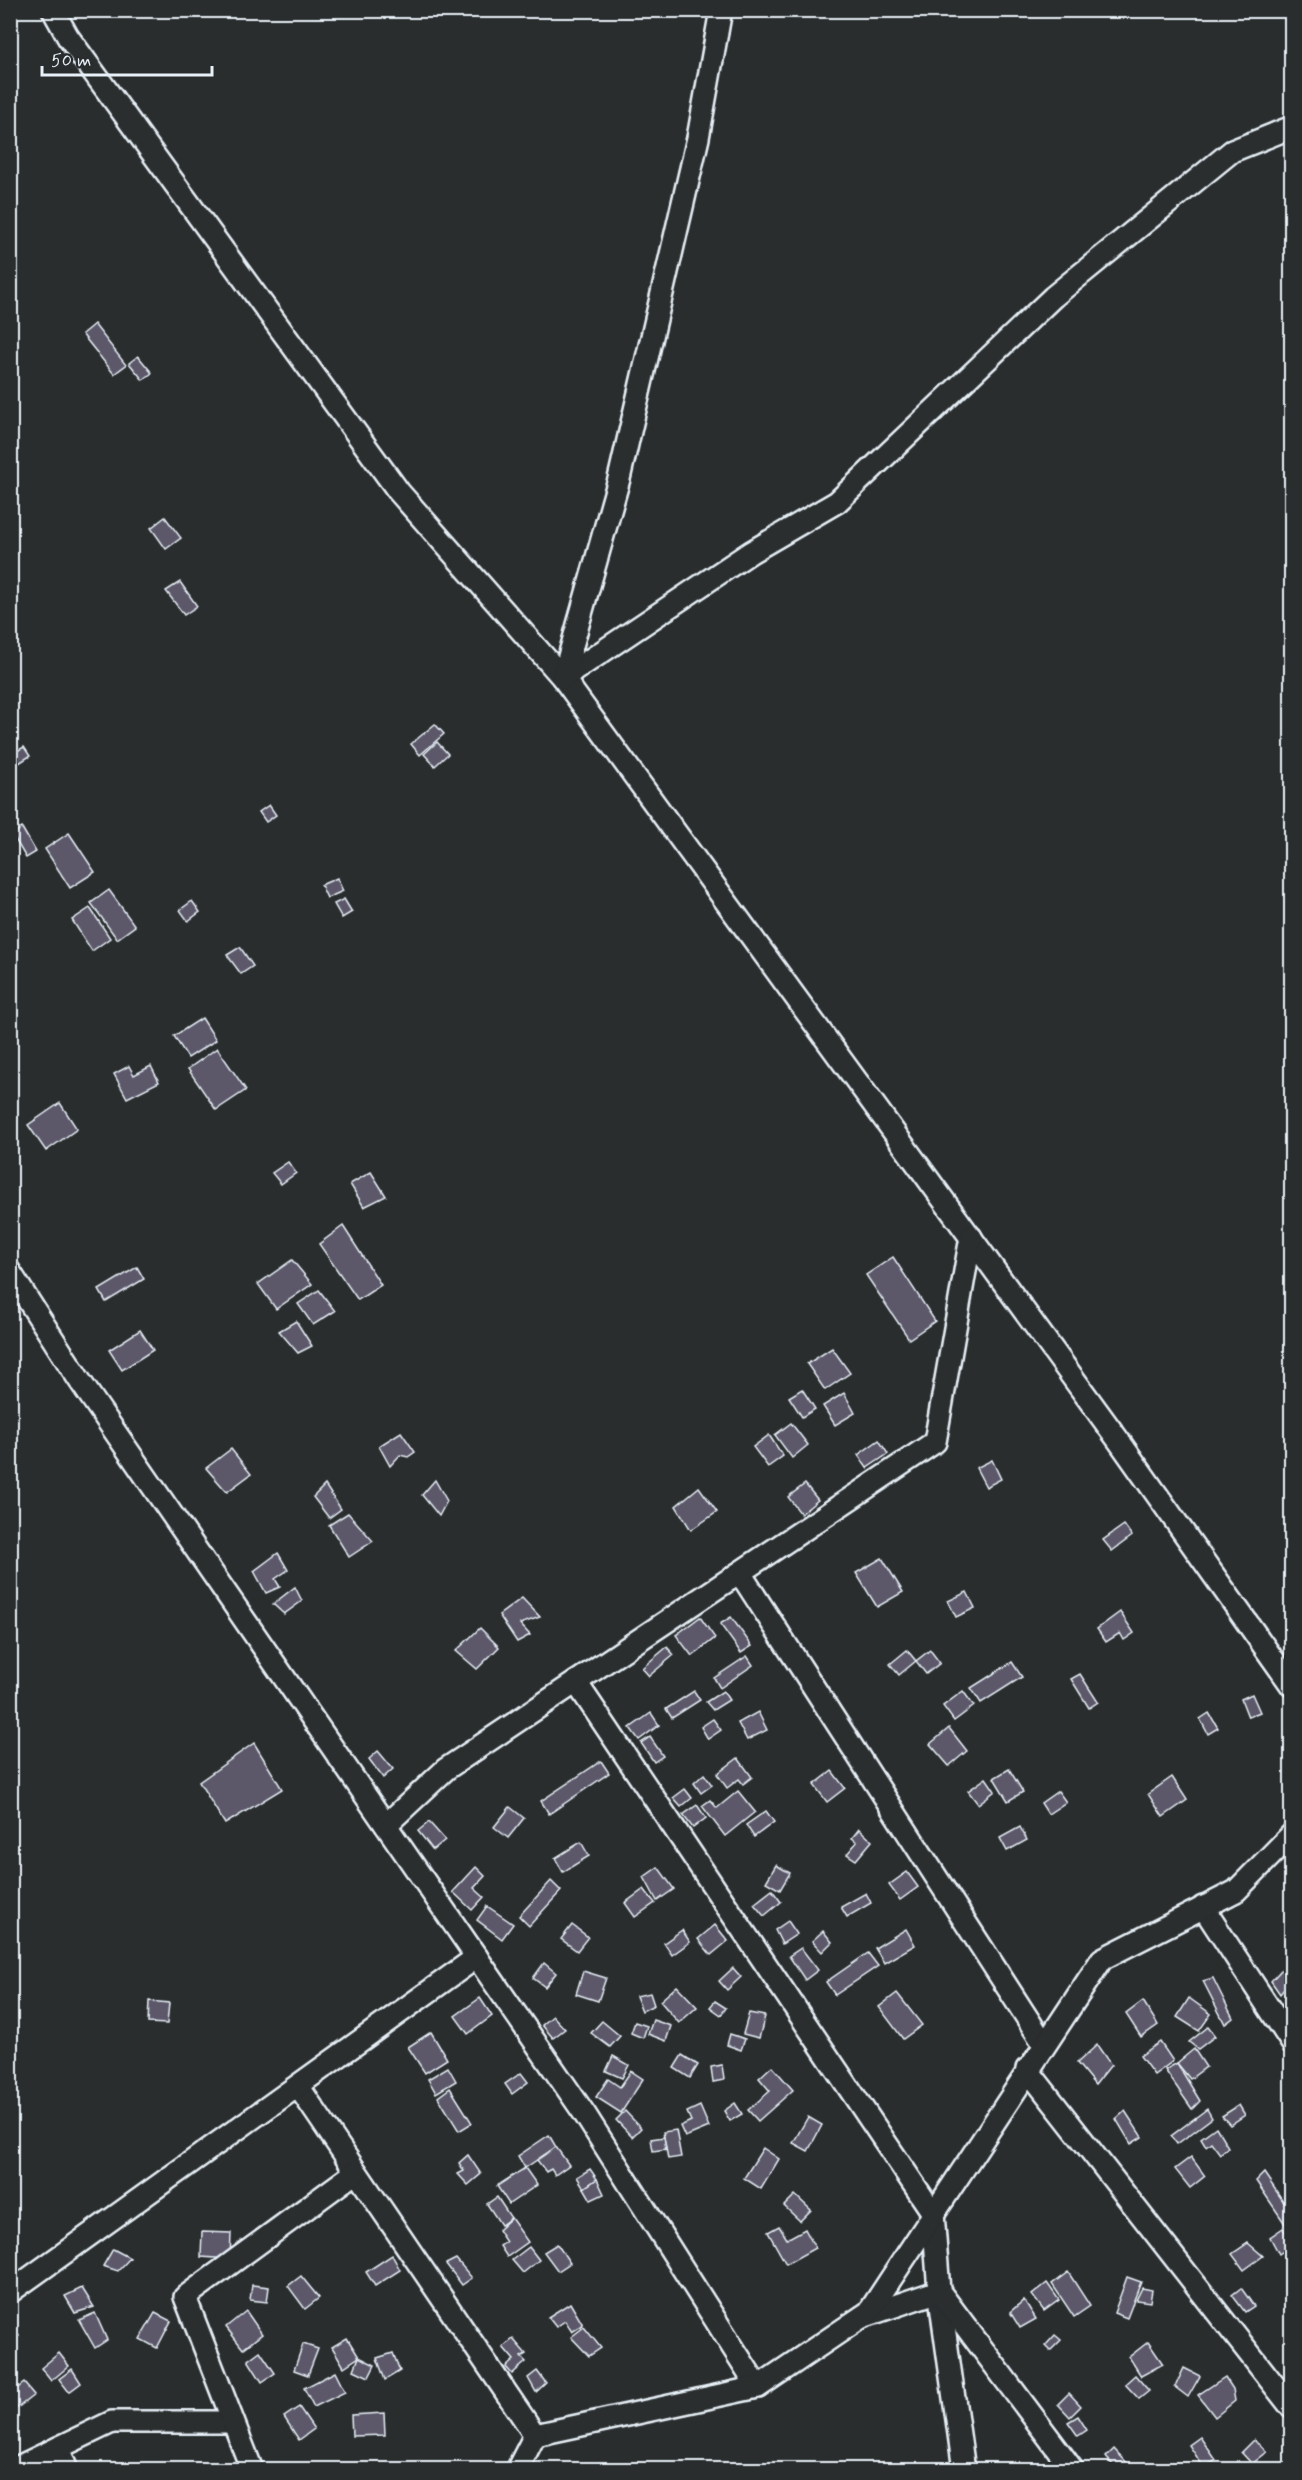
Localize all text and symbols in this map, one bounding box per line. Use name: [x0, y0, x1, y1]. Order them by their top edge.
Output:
scale bar: [42, 39, 212, 77]
text: 50 m: [51, 49, 91, 73]

